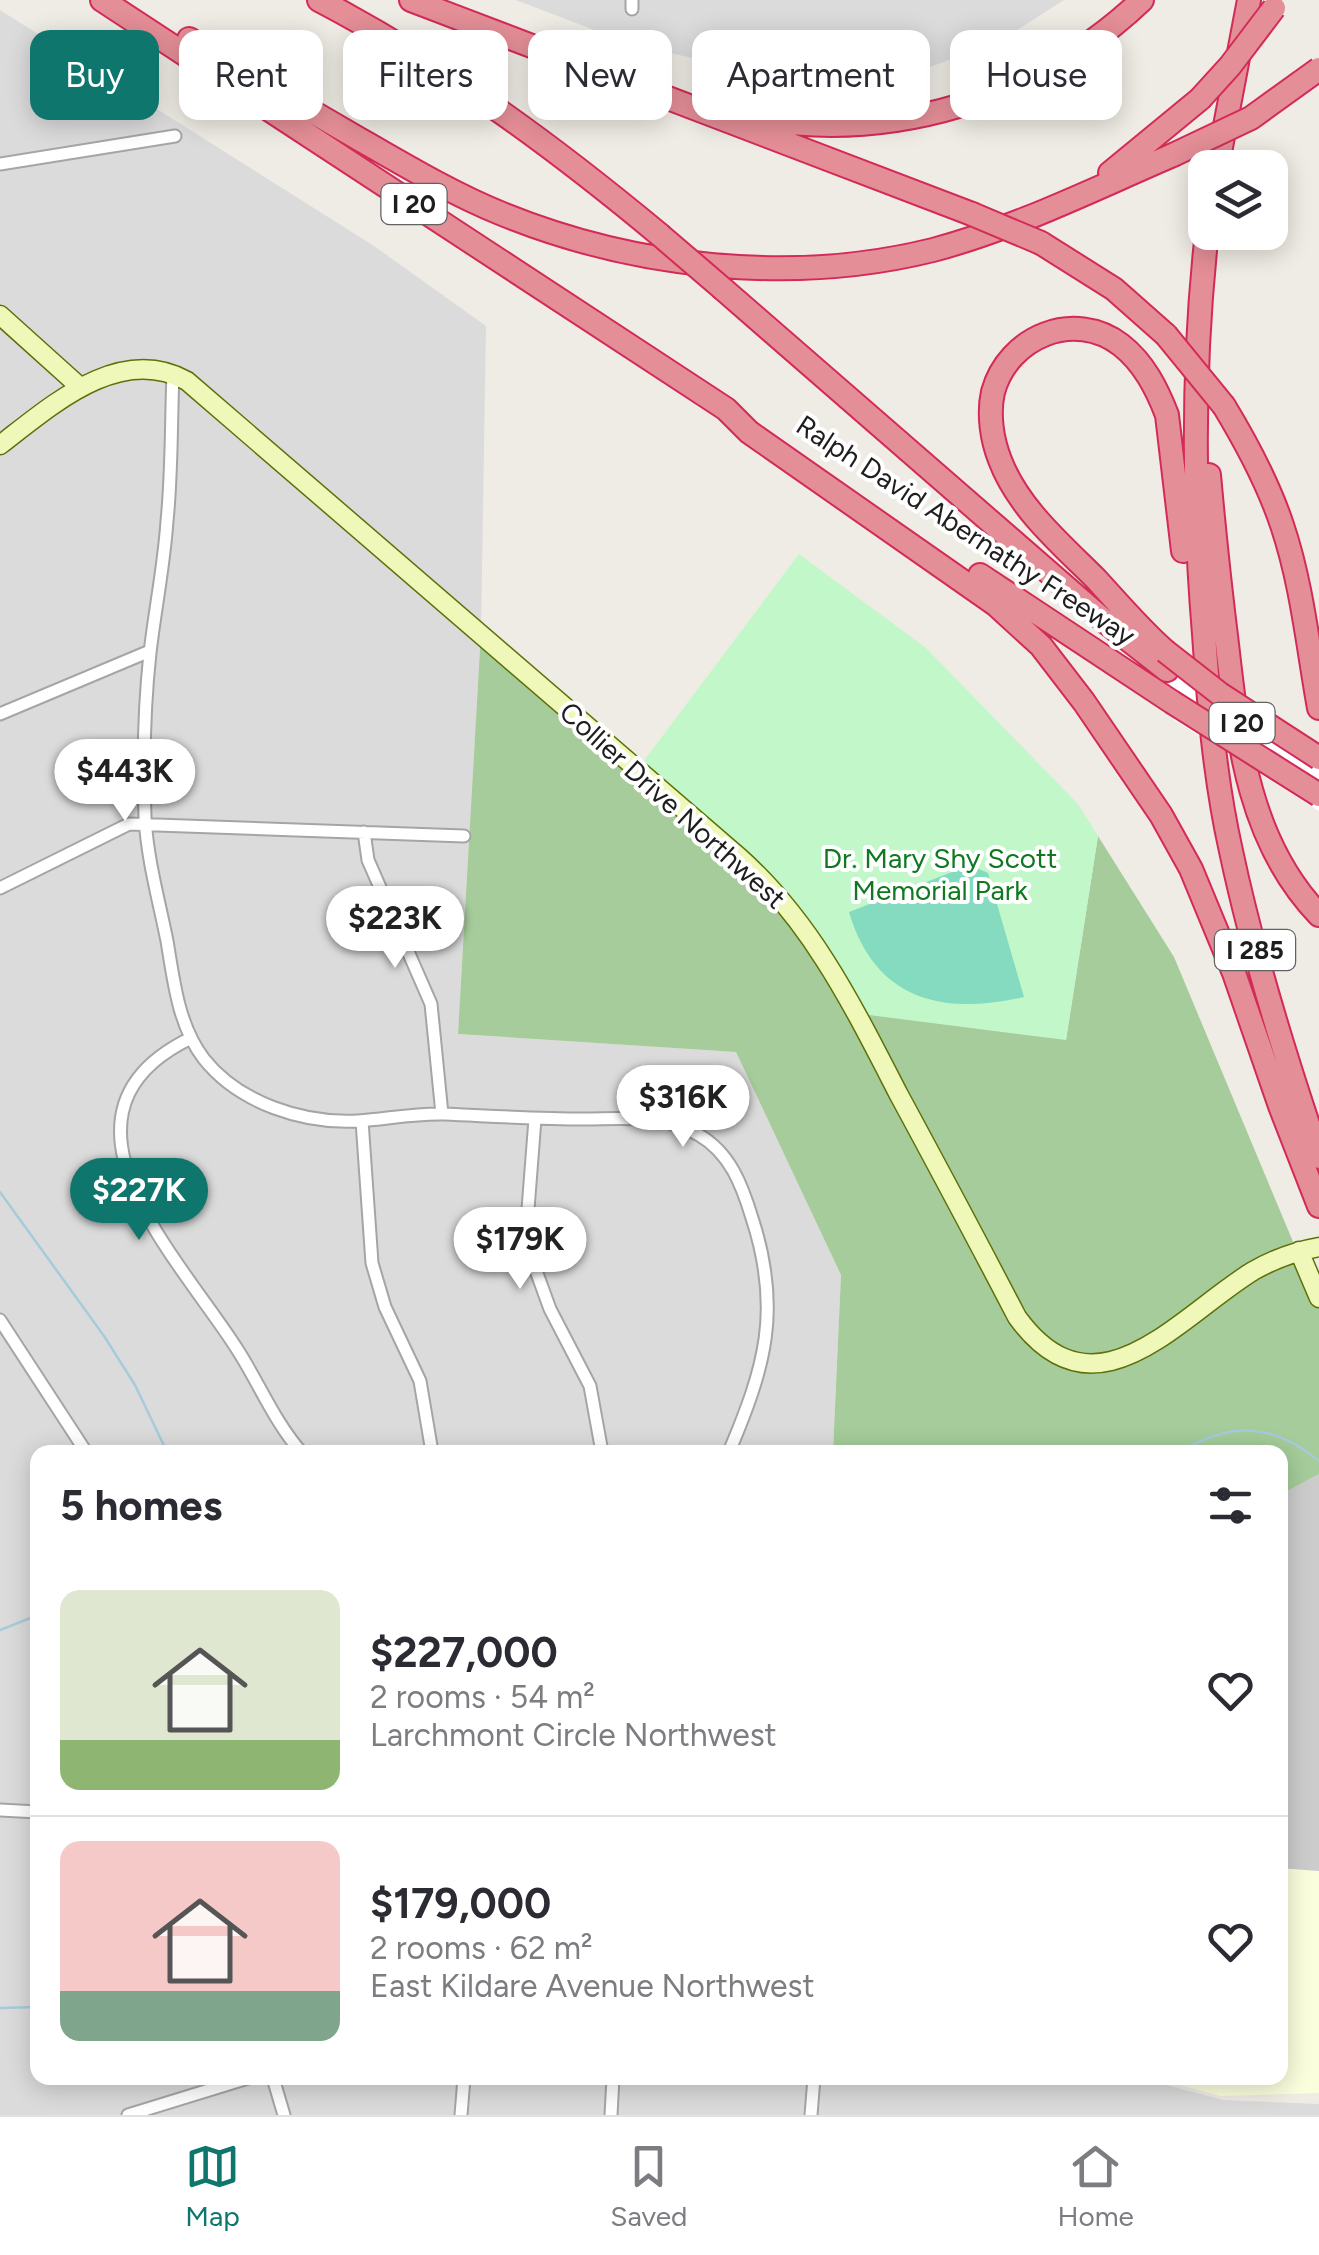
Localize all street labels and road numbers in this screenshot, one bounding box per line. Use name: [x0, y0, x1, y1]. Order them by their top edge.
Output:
road number: I 20: [382, 184, 446, 224]
street label: Ralph David Abernathy Freeway: [790, 408, 1142, 653]
street label: Collier Drive Northwest: [553, 695, 793, 915]
road number: I 20: [1210, 703, 1274, 743]
road number: I 285: [1215, 930, 1295, 970]

